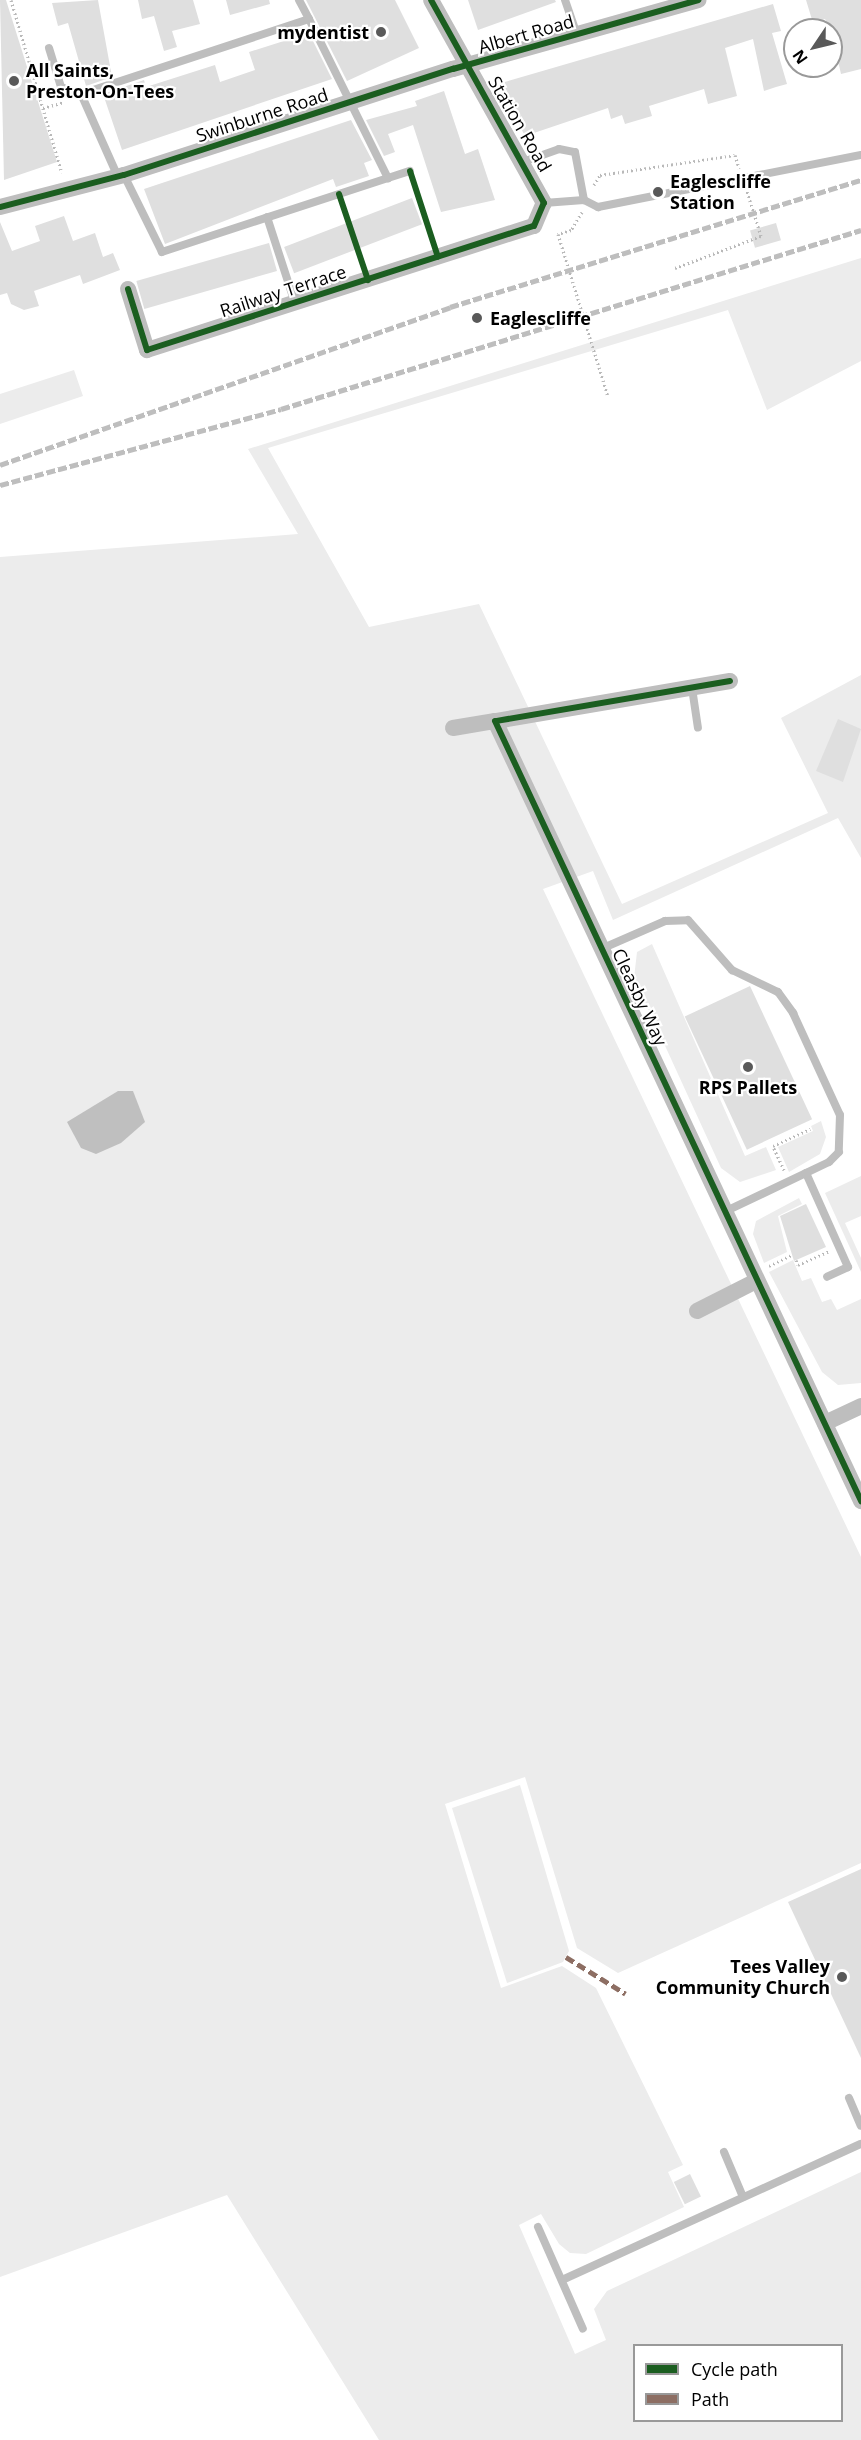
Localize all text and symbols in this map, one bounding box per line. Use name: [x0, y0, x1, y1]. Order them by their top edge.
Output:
street label: Albert Road: [476, 10, 576, 58]
north arrow: [783, 18, 843, 78]
place label: mydentist: [277, 21, 369, 43]
marker: mydentist: [374, 25, 388, 39]
text: N: [787, 46, 813, 69]
place label: All Saints, Preston-On-Tees: [26, 60, 174, 103]
street label: Station Road: [484, 72, 556, 176]
marker: All Saints, Preston-On-Tees: [7, 74, 21, 88]
street label: Swinburne Road: [193, 83, 331, 147]
place label: Eaglescliffe Station: [670, 171, 771, 213]
marker: Eaglescliffe Station: [651, 185, 665, 199]
street label: Railway Terrace: [217, 260, 349, 322]
place label: Eaglescliffe: [490, 307, 591, 329]
marker: Eaglescliffe: [468, 309, 486, 327]
street label: Cleasby Way: [608, 945, 672, 1049]
marker: RPS Pallets: [741, 1060, 755, 1074]
place label: RPS Pallets: [699, 1076, 797, 1098]
place label: Tees Valley Community Church: [656, 1956, 830, 1998]
marker: Tees Valley Community Church: [835, 1970, 849, 1984]
legend: [633, 2344, 843, 2422]
text: Cycle path: [691, 2357, 778, 2381]
text: Path: [691, 2387, 729, 2411]

